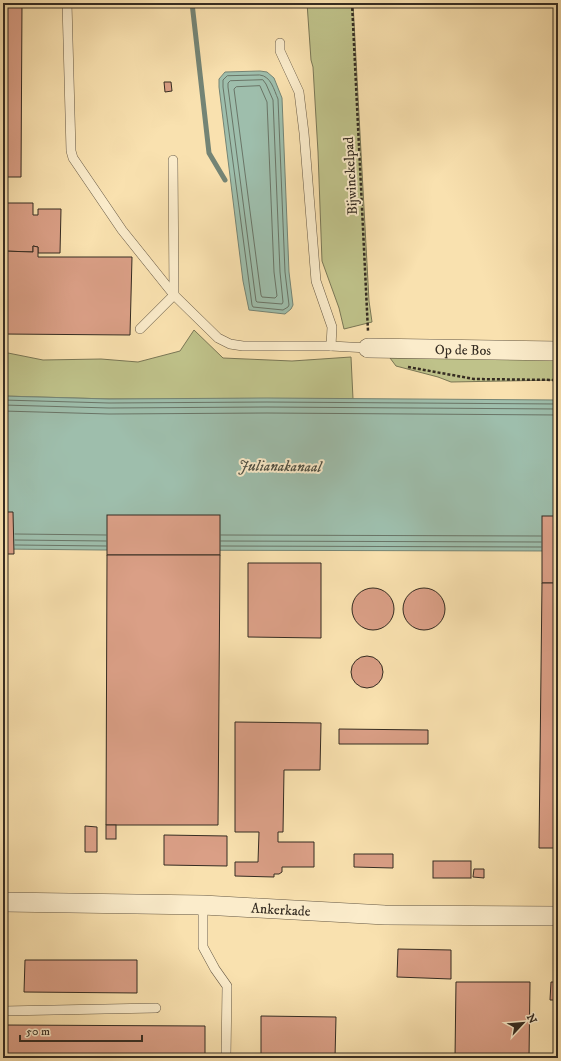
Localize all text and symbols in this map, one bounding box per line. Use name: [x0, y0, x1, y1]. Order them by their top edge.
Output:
street label: Bijwinckelpad: [340, 136, 362, 216]
street label: Op de Bos: [435, 341, 491, 360]
water label: Julianakanaal: [238, 456, 324, 477]
street label: Ankerkade: [250, 900, 311, 921]
north arrow: [503, 1003, 543, 1043]
text: N: [523, 1012, 539, 1026]
scale bar: [20, 1017, 142, 1043]
text: 50 m: [26, 1024, 50, 1039]

